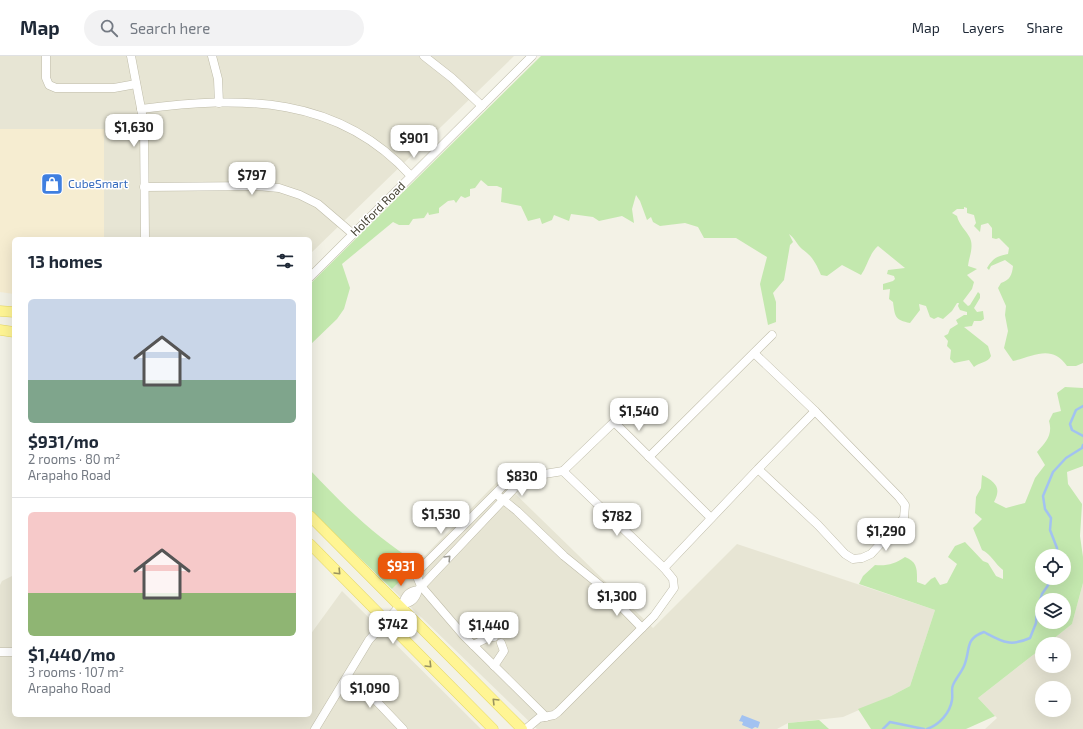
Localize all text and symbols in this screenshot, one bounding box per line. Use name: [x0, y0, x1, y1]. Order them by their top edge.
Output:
search box: [84, 10, 364, 46]
text: Map: [20, 16, 60, 39]
icon: search: [98, 17, 120, 39]
text: Search here: [130, 19, 210, 37]
text: Map: [912, 19, 940, 36]
text: Layers: [962, 19, 1004, 36]
text: Share: [1026, 19, 1063, 36]
pin: $1,630: [101, 114, 167, 148]
text: $1,630: [114, 119, 154, 135]
pin: $901: [390, 125, 438, 159]
text: $901: [399, 130, 429, 146]
pin: $797: [228, 162, 276, 196]
text: $797: [238, 167, 266, 183]
shop icon: CubeSmart: [39, 171, 65, 197]
place label: CubeSmart: [68, 176, 129, 190]
street label: Holford Road: [347, 178, 408, 239]
icon: filters: [274, 250, 296, 272]
text: 13 homes: [28, 251, 103, 271]
icon: home: [126, 325, 198, 397]
pin: $1,540: [606, 398, 672, 432]
text: $1,540: [619, 403, 659, 419]
text: $931/mo: [28, 431, 99, 451]
text: 2 rooms · 80 m²: [28, 451, 120, 467]
pin: $830: [498, 463, 546, 497]
text: Arapaho Road: [28, 467, 111, 483]
text: $830: [506, 468, 538, 484]
pin: $1,530: [408, 501, 474, 535]
pin: $782: [593, 503, 641, 537]
text: $1,530: [421, 506, 461, 522]
text: $782: [602, 508, 632, 524]
pin: $1,290: [853, 518, 919, 552]
text: $1,290: [866, 523, 906, 539]
icon: home: [126, 538, 198, 610]
map controls: [1035, 549, 1071, 717]
button: locate: [1035, 549, 1071, 585]
pin: $931: [377, 553, 425, 587]
one-way arrow: [443, 556, 450, 563]
text: $931: [387, 558, 415, 574]
one-way arrow: [333, 567, 340, 575]
pin: $1,300: [584, 583, 650, 617]
text: $1,300: [597, 588, 637, 604]
button: layers: [1035, 593, 1071, 629]
pin: $742: [369, 611, 417, 645]
pin: $1,440: [456, 612, 522, 646]
text: $742: [378, 616, 408, 632]
text: $1,440: [468, 617, 510, 633]
button: +: [1035, 637, 1071, 673]
text: $1,440/mo: [28, 644, 115, 664]
one-way arrow: [424, 660, 432, 667]
text: 3 rooms · 107 m²: [28, 664, 124, 680]
pin: $1,090: [337, 675, 403, 709]
text: Arapaho Road: [28, 680, 111, 696]
text: $1,090: [350, 680, 390, 696]
button: −: [1035, 681, 1071, 717]
one-way arrow: [492, 698, 500, 706]

